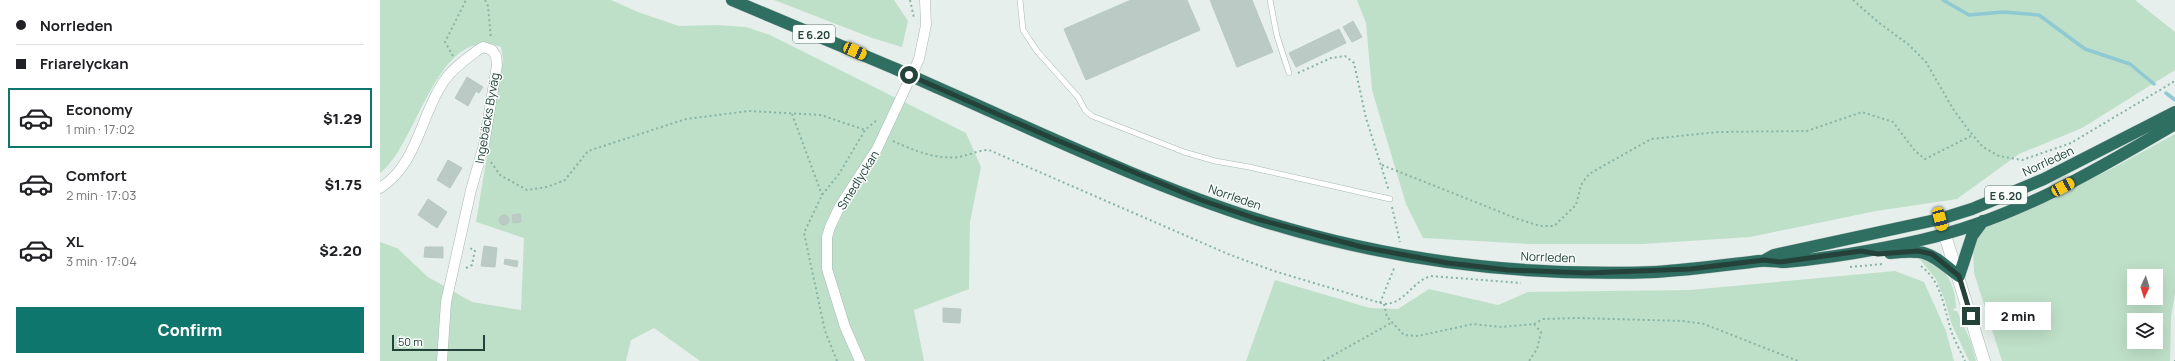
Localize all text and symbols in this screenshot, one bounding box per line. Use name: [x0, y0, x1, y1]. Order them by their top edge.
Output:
text: Norrleden: [40, 15, 113, 36]
road number: E 6.20: [793, 25, 835, 43]
car: [842, 41, 868, 61]
text: Friarelyckan: [40, 53, 129, 74]
route start: [900, 66, 918, 84]
street label: Ingebäcks Byväg: [471, 71, 503, 165]
text: Economy: [66, 99, 133, 120]
icon: car: [18, 100, 54, 136]
text: $1.29: [323, 108, 362, 129]
text: 1 min · 17:02: [66, 120, 134, 138]
street label: Norrleden: [2020, 142, 2076, 180]
street label: Smedlyckan: [833, 147, 883, 213]
text: Comfort: [66, 165, 127, 186]
icon: car: [18, 166, 54, 202]
text: $1.75: [324, 174, 362, 195]
car: [2050, 176, 2076, 198]
street label: Norrleden: [1206, 180, 1264, 214]
text: 2 min · 17:03: [66, 186, 137, 204]
road number: E 6.20: [1985, 186, 2027, 204]
car: [1931, 206, 1949, 232]
text: XL: [66, 231, 84, 252]
icon: car: [18, 232, 54, 268]
text: $2.20: [319, 240, 362, 261]
street label: Norrleden: [1520, 248, 1576, 266]
text: 3 min · 17:04: [66, 252, 137, 270]
north arrow: [2127, 269, 2163, 305]
map controls: [2127, 269, 2163, 349]
callout: 2 min: [1985, 302, 2051, 330]
button: Confirm: [16, 307, 364, 353]
route end: [1962, 307, 1980, 325]
text: 2 min: [2001, 307, 2035, 325]
button: layers: [2127, 313, 2163, 349]
scale bar: [392, 333, 485, 352]
text: 50 m: [398, 334, 423, 349]

